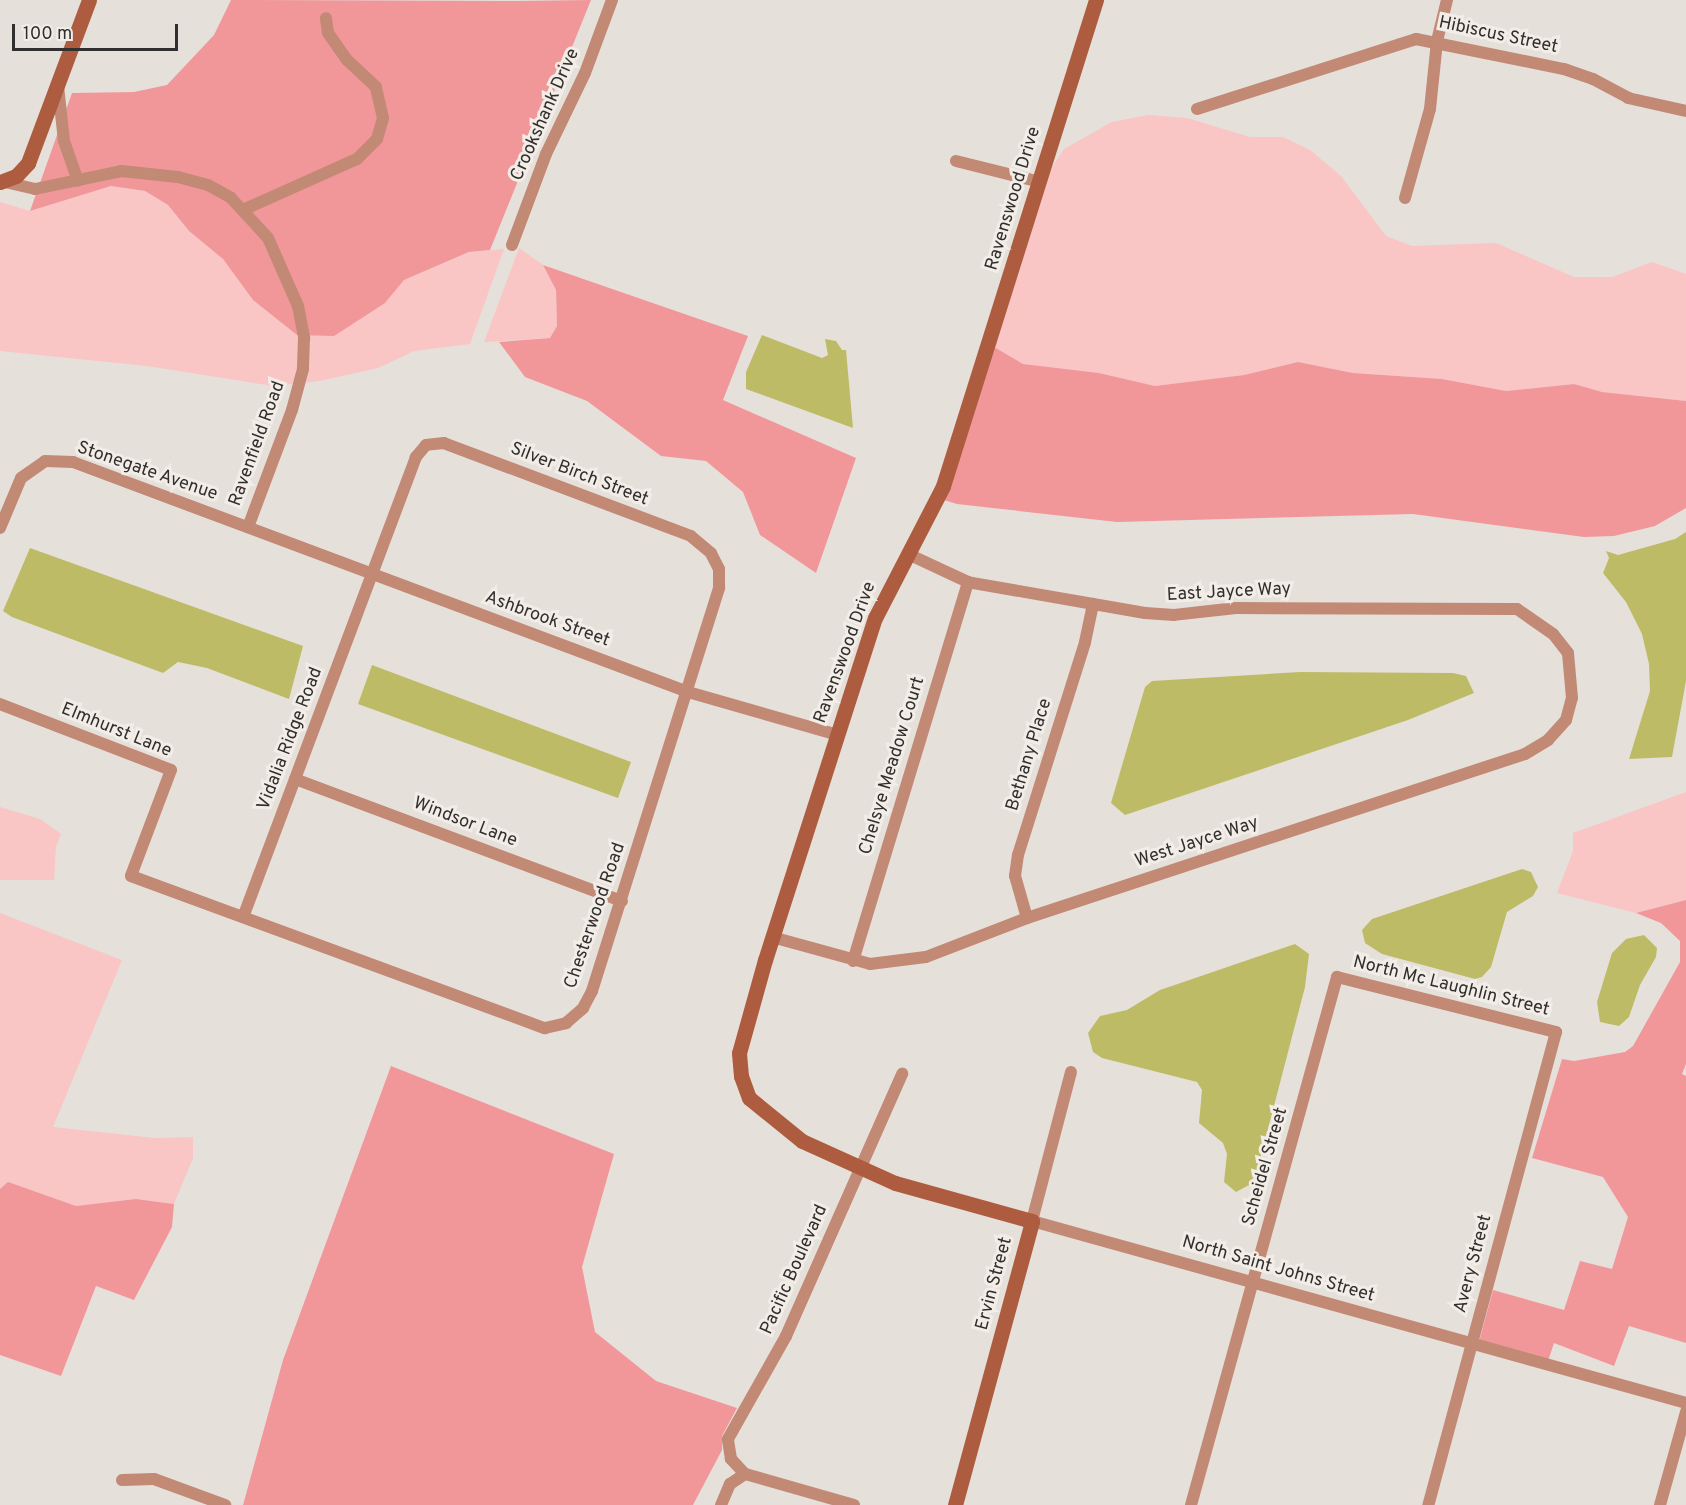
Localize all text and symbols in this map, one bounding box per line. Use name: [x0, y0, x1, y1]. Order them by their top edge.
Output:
scale bar: [15, 12, 182, 50]
street label: Hibiscus Street: [1436, 13, 1560, 59]
text: 100 m: [23, 23, 72, 46]
street label: Crookshank Drive: [507, 45, 585, 185]
street label: Ravenswood Drive: [982, 125, 1046, 273]
street label: Ravenfield Road: [225, 379, 291, 509]
street label: Stonegate Avenue: [74, 438, 220, 506]
street label: Silver Birch Street: [507, 439, 651, 511]
street label: Ravenswood Drive: [810, 579, 882, 727]
street label: East Jayce Way: [1166, 579, 1292, 607]
street label: Ashbrook Street: [482, 587, 612, 653]
street label: Vidalia Ridge Road: [254, 665, 328, 813]
street label: Chelsye Meadow Court: [856, 674, 930, 858]
street label: Bethany Place: [1003, 696, 1057, 814]
street label: Elmhurst Lane: [58, 699, 174, 763]
street label: Windsor Lane: [410, 793, 520, 853]
street label: West Jayce Way: [1132, 813, 1262, 873]
street label: Chesterwood Road: [561, 840, 631, 992]
street label: North Mc Laughlin Street: [1351, 952, 1551, 1022]
street label: Scheidel Street: [1239, 1105, 1293, 1229]
street label: Pacific Boulevard: [757, 1202, 833, 1338]
street label: Avery Street: [1451, 1213, 1497, 1315]
street label: North Saint Johns Street: [1179, 1232, 1377, 1308]
street label: Ervin Street: [972, 1235, 1018, 1333]

